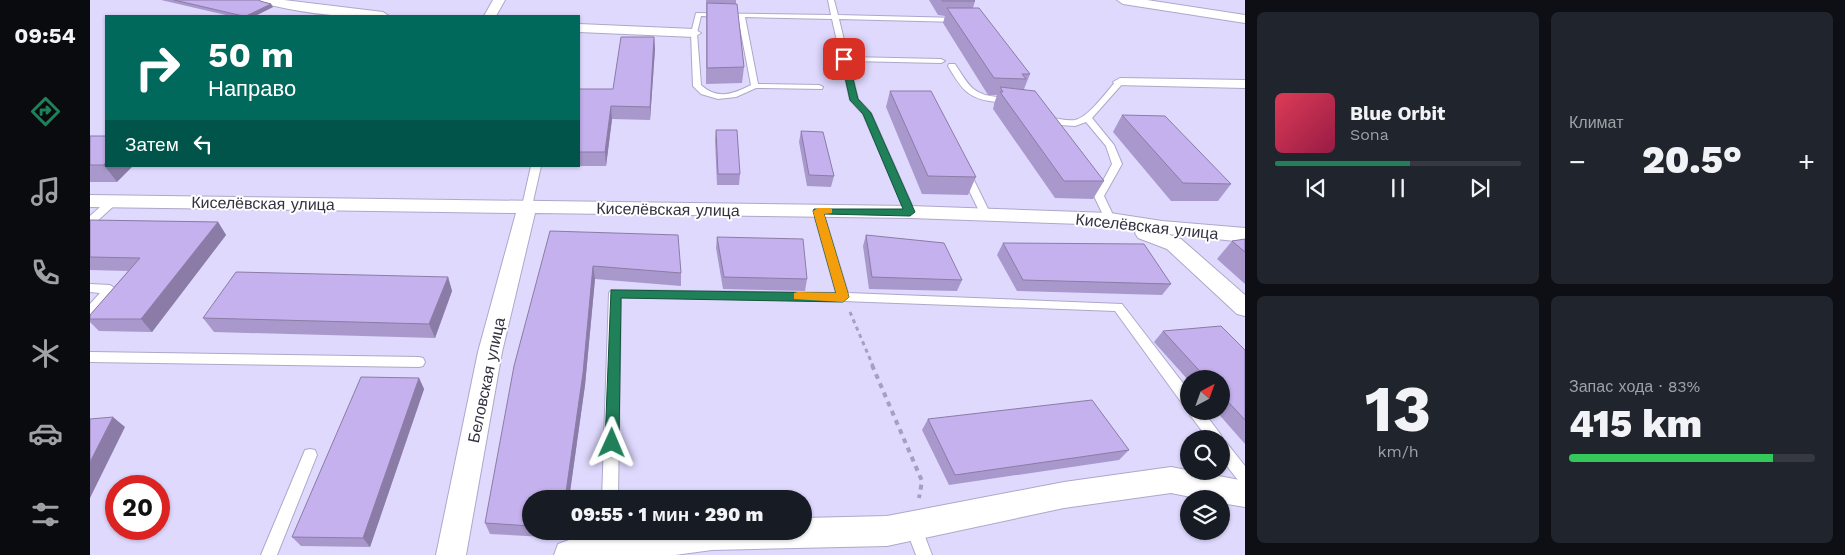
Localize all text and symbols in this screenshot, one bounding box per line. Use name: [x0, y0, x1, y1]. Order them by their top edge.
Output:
text: 09:54: [14, 23, 76, 48]
text: 50 m: [208, 34, 294, 76]
icon: right: [125, 35, 190, 100]
pin: [823, 38, 865, 80]
icon: arrive: [830, 45, 858, 73]
text: Направо: [208, 76, 296, 101]
icon: directions: [28, 94, 63, 129]
text: Blue Orbit: [1350, 102, 1445, 125]
text: Климат: [1569, 113, 1623, 132]
text: Sona: [1350, 125, 1389, 144]
icon: left: [189, 130, 217, 158]
text: Затем: [125, 133, 179, 156]
text: 20.5°: [1642, 138, 1742, 182]
text: −: [1569, 145, 1586, 178]
text: +: [1798, 145, 1815, 178]
icon: music: [28, 174, 63, 209]
icon: previous: [1302, 174, 1330, 202]
icon: pause: [1384, 174, 1412, 202]
icon: next: [1466, 174, 1494, 202]
street label: Киселёвская улица: [191, 193, 335, 214]
street label: Киселёвская улица: [596, 199, 740, 220]
street label: Киселёвская улица: [1075, 210, 1219, 243]
icon: phone: [28, 255, 63, 290]
street label: Беловская улица: [464, 315, 509, 445]
icon: climate: [28, 336, 63, 371]
north arrow: [1180, 370, 1230, 420]
map controls: [1180, 370, 1230, 540]
text: 13: [1365, 371, 1431, 447]
text: Запас хода · 83%: [1569, 377, 1700, 396]
text: 415 km: [1569, 402, 1702, 446]
icon: car: [28, 416, 63, 451]
position arrow: [585, 416, 637, 468]
button: search: [1180, 430, 1230, 480]
text: km/h: [1377, 442, 1419, 461]
speed limit sign: 20: [105, 475, 170, 540]
button: layers: [1180, 490, 1230, 540]
icon: filters: [28, 497, 63, 532]
text: 09:55 · 1 мин · 290 m: [571, 503, 763, 526]

